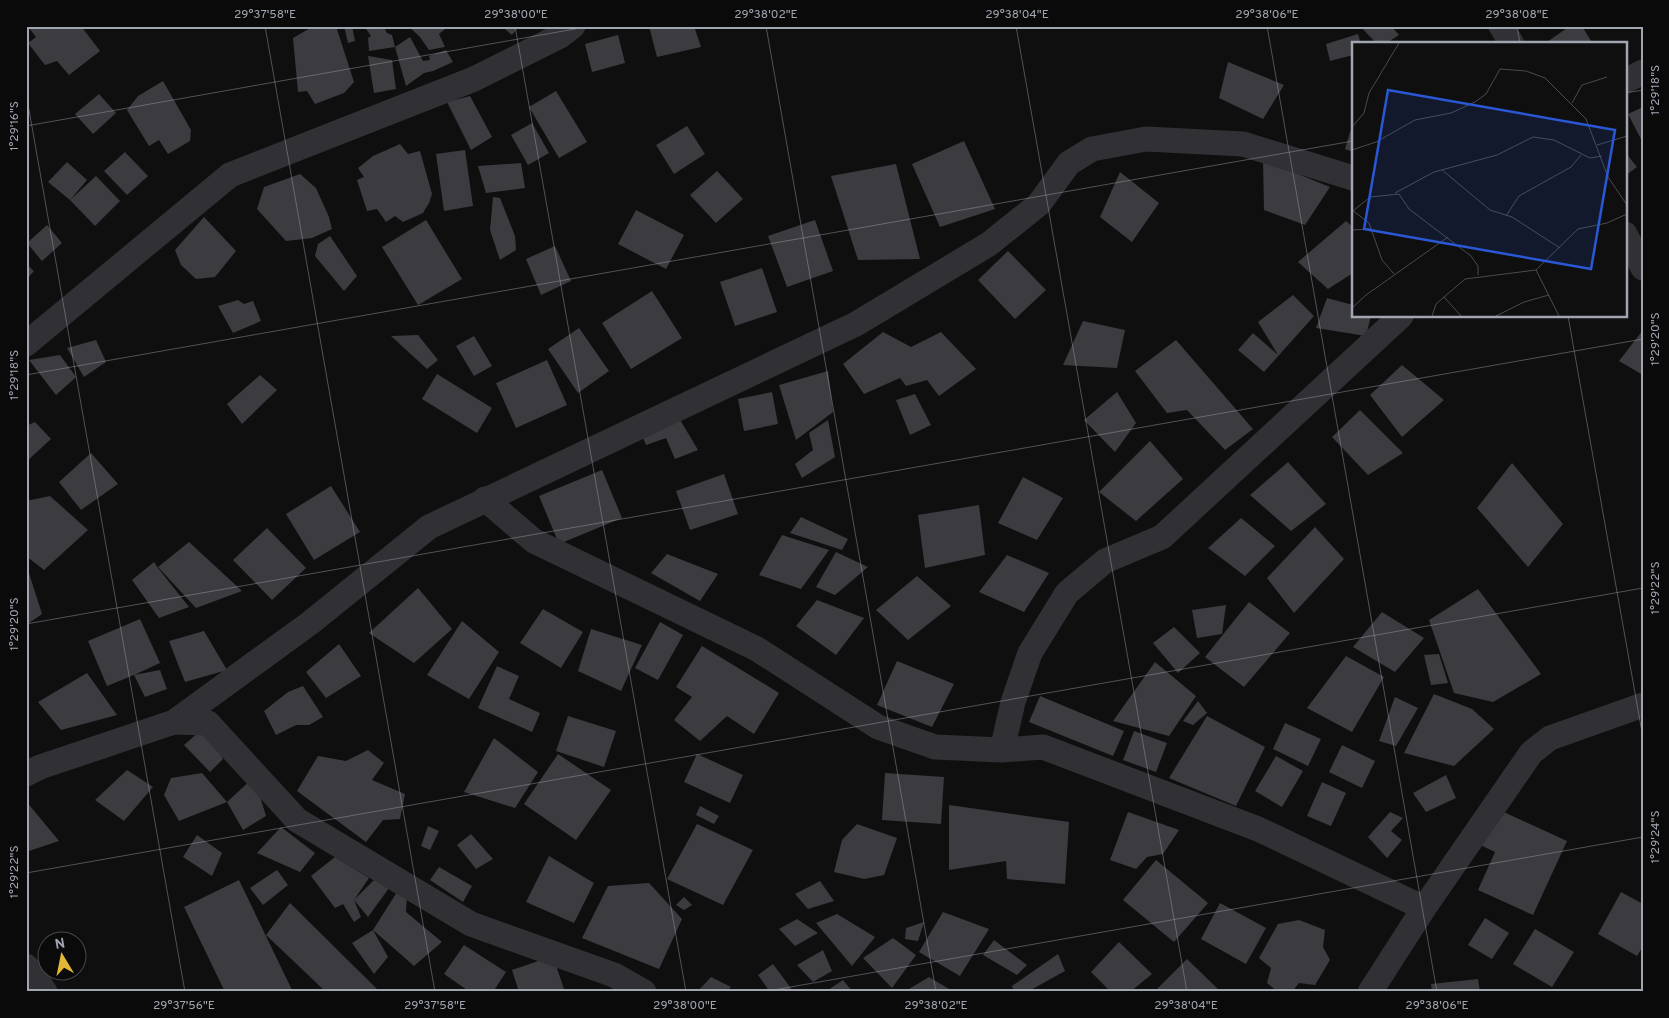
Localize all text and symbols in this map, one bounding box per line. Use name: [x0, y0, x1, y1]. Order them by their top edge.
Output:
text: 29°37'58"E: [234, 7, 296, 23]
text: 29°38'00"E: [484, 7, 548, 23]
text: 29°38'02"E: [734, 7, 798, 23]
text: 29°38'04"E: [985, 7, 1049, 23]
text: 29°38'06"E: [1235, 7, 1299, 23]
text: 29°38'08"E: [1485, 7, 1549, 23]
inset map: [1352, 42, 1626, 318]
text: 1°29'18"S: [1648, 65, 1664, 115]
text: 1°29'16"S: [7, 101, 23, 151]
text: 1°29'20"S: [1648, 312, 1664, 366]
text: 1°29'18"S: [7, 350, 23, 400]
text: 1°29'22"S: [1648, 561, 1664, 615]
text: 1°29'20"S: [7, 597, 23, 651]
text: 1°29'24"S: [1648, 810, 1664, 864]
text: 1°29'22"S: [7, 845, 23, 899]
north arrow: [38, 930, 88, 980]
text: N: [54, 935, 66, 954]
text: 29°37'56"E: [153, 998, 215, 1014]
text: 29°37'58"E: [404, 998, 466, 1014]
text: 29°38'00"E: [653, 998, 717, 1014]
text: 29°38'02"E: [904, 998, 968, 1014]
text: 29°38'04"E: [1154, 998, 1218, 1014]
text: 29°38'06"E: [1405, 998, 1469, 1014]

